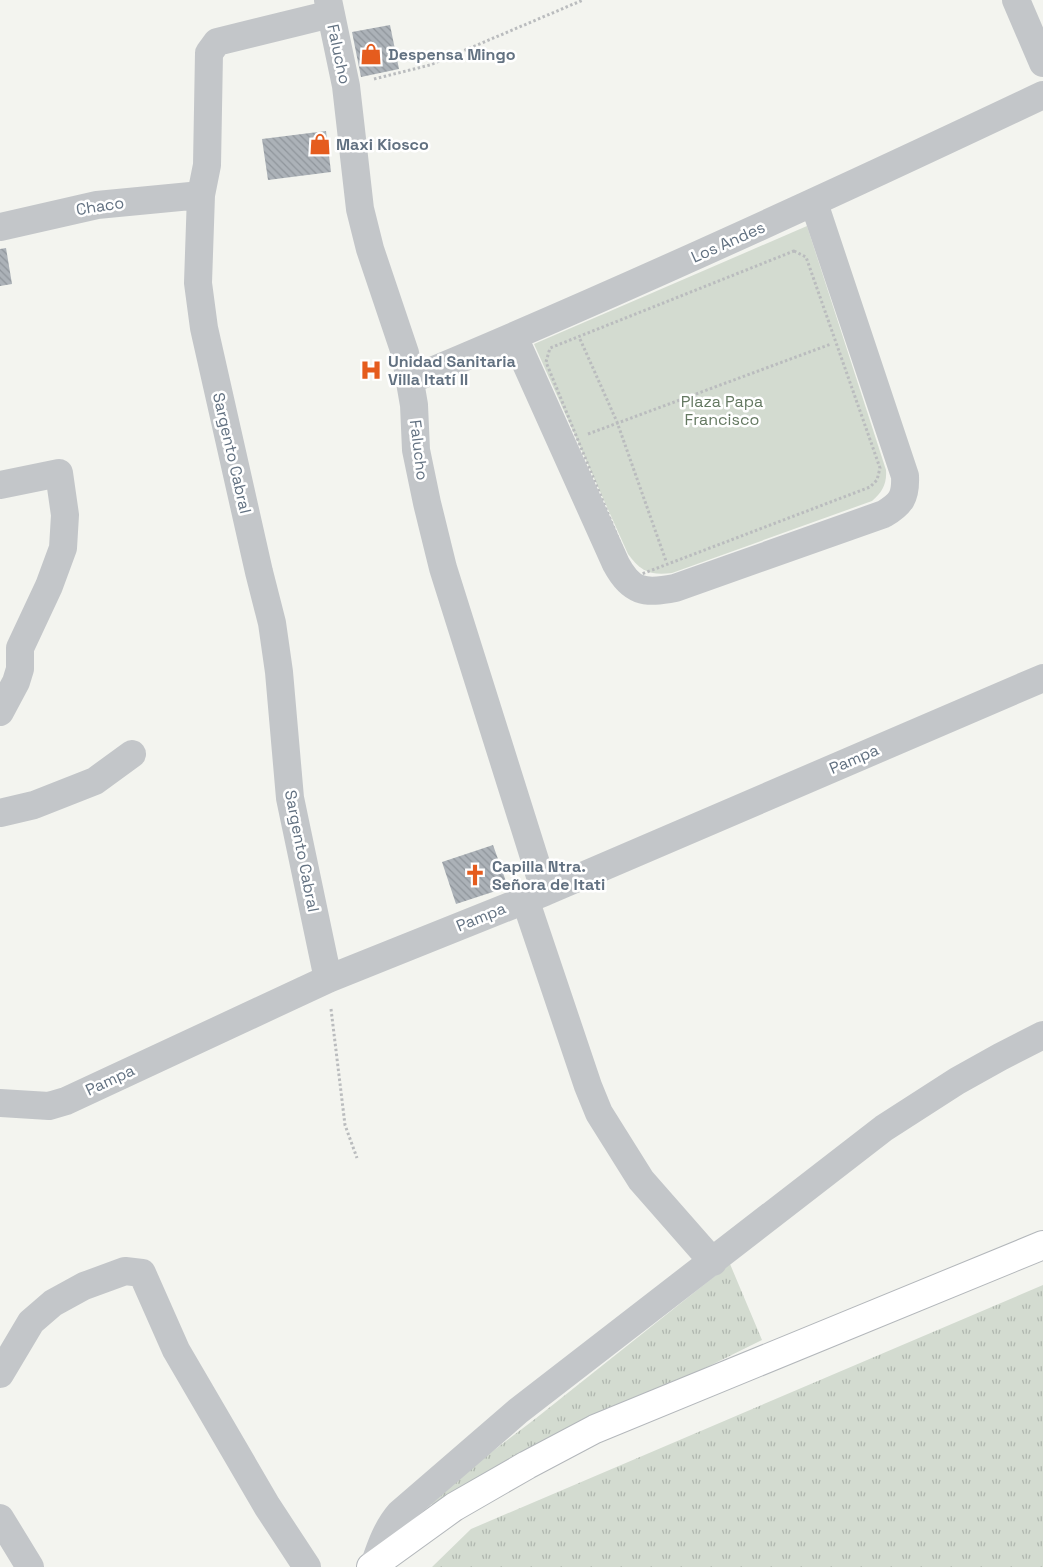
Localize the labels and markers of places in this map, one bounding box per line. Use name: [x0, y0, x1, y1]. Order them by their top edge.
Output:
shop icon: Despensa Mingo: [358, 41, 384, 67]
place label: Despensa Mingo: [388, 44, 516, 65]
shop icon: Maxi Kiosco: [307, 131, 333, 157]
place label: Maxi Kiosco: [336, 134, 429, 155]
place label: Unidad Sanitaria Villa Itatí II: [388, 351, 516, 390]
hospital icon: Unidad Sanitaria Villa Itatí II: [358, 357, 384, 383]
place label: Capilla Ntra. Señora de Itati: [492, 856, 605, 895]
church icon: Capilla Ntra. Señora de Itati: [462, 862, 488, 888]

